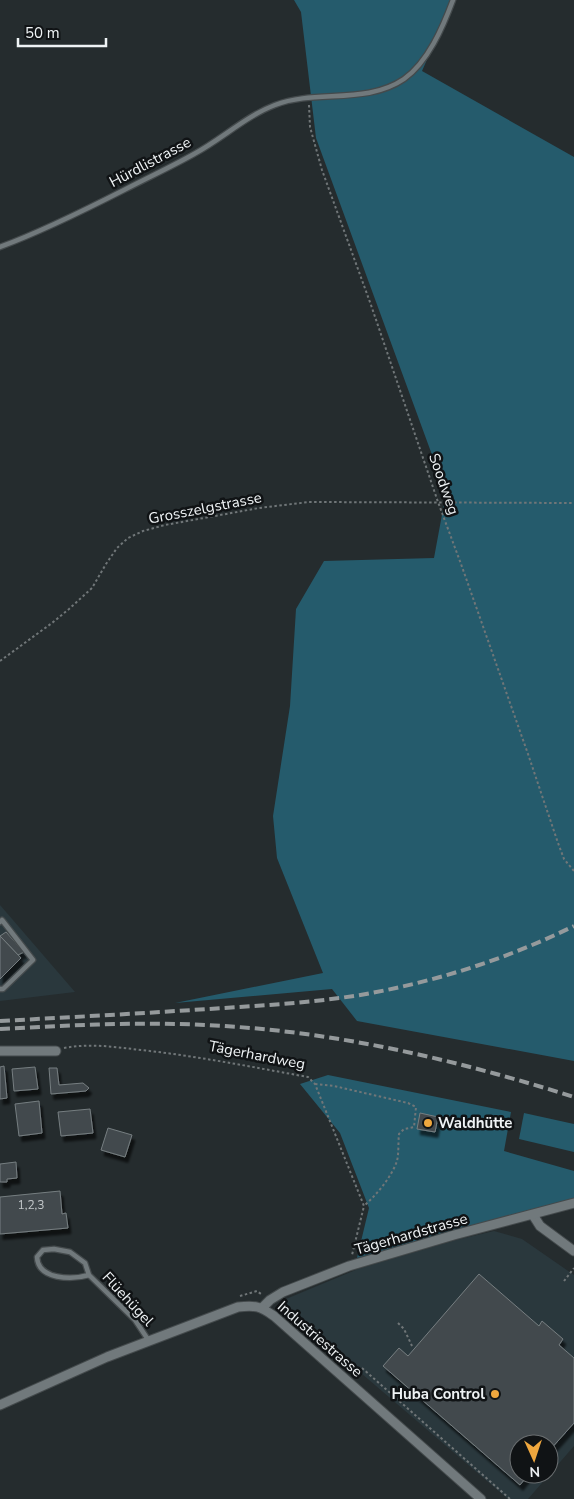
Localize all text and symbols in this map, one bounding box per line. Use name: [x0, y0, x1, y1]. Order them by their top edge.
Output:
scale bar: [18, 15, 105, 47]
text: 50 m: [25, 23, 60, 43]
street label: Hürdlistrasse: [106, 132, 194, 192]
street label: Soodweg: [424, 451, 464, 517]
street label: Grosszelgstrasse: [147, 487, 263, 529]
street label: Tägerhardweg: [207, 1036, 307, 1074]
place label: Waldhütte: [438, 1113, 512, 1133]
marker: Waldhütte: [422, 1117, 434, 1129]
house number: 1,2,3: [17, 1197, 45, 1213]
street label: Tägerhardstrasse: [352, 1208, 470, 1260]
street label: Flüehügel: [98, 1268, 159, 1331]
street label: Industriestrasse: [273, 1296, 367, 1382]
place label: Huba Control: [391, 1384, 485, 1404]
marker: Huba Control: [489, 1388, 501, 1400]
north arrow: [509, 1434, 559, 1484]
text: N: [529, 1462, 540, 1481]

